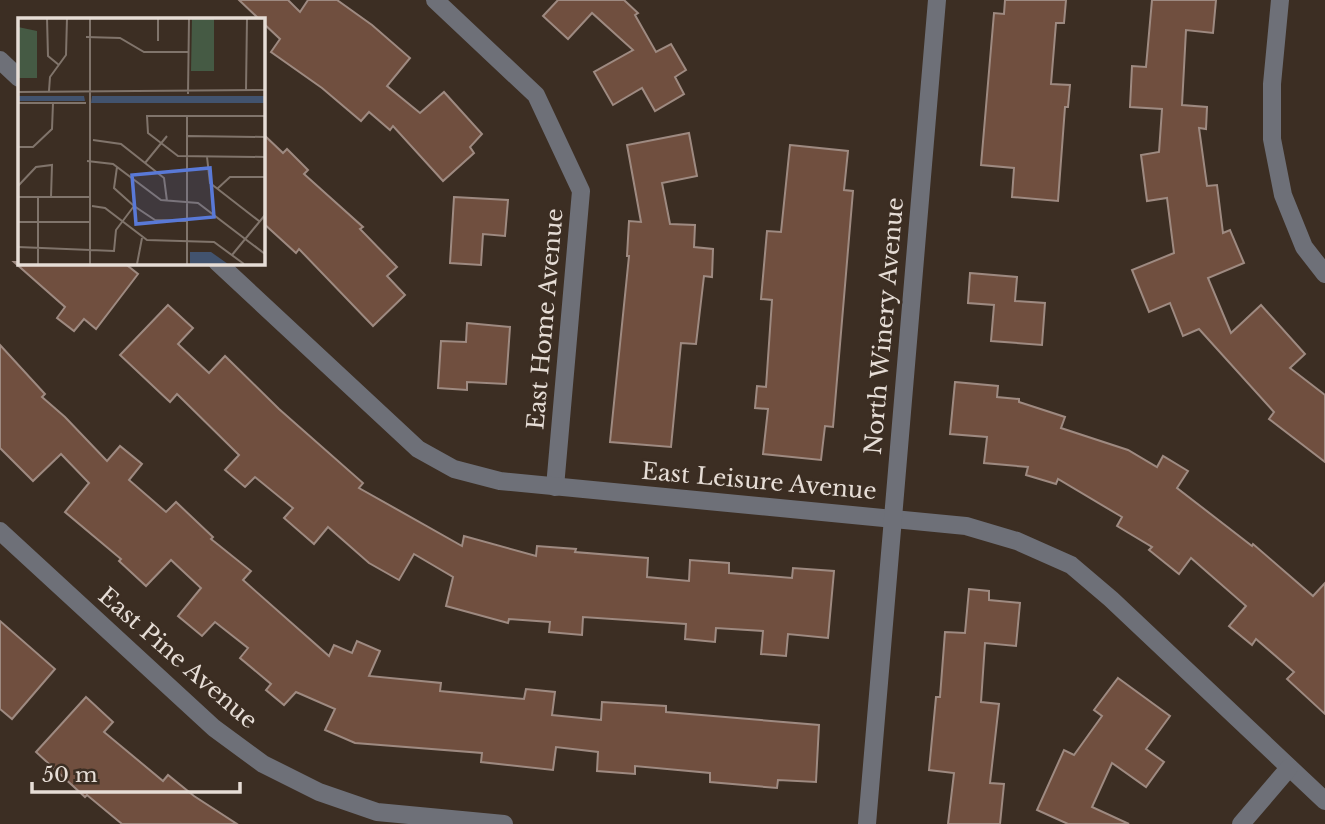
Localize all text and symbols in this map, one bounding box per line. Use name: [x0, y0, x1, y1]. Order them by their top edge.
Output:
inset map: [18, 18, 264, 264]
street label: North Winery Avenue: [859, 196, 909, 456]
street label: East Home Avenue: [521, 207, 569, 431]
street label: East Leisure Avenue: [640, 457, 878, 505]
street label: East Pine Avenue: [93, 581, 263, 735]
scale bar: [32, 750, 240, 794]
text: 50 m: [42, 762, 98, 788]

